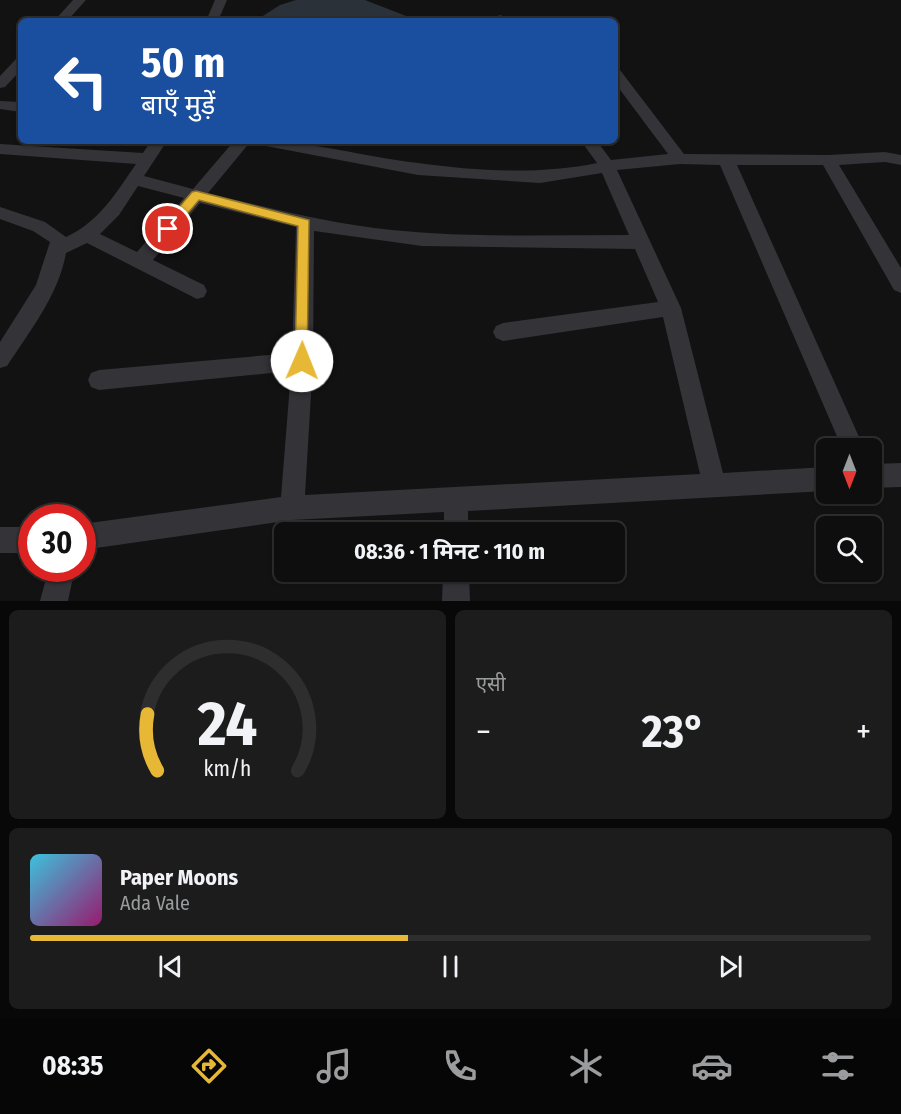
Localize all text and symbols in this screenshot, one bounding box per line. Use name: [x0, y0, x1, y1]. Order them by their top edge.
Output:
text: 50 m: [141, 38, 225, 88]
icon: left: [42, 42, 120, 120]
text: बाएँ मुड़ें: [141, 89, 215, 121]
pin: [142, 203, 193, 254]
icon: arrive: [151, 212, 184, 245]
position arrow: [270, 329, 334, 393]
north arrow: [816, 438, 882, 504]
map controls: [816, 438, 882, 582]
speed limit sign: 30: [18, 504, 96, 582]
button: search: [816, 516, 882, 582]
text: 08:36 · 1 मिनट · 110 m: [354, 538, 545, 565]
text: एसी: [476, 672, 506, 696]
text: 24: [197, 687, 257, 762]
text: 23°: [642, 705, 705, 759]
text: −: [476, 712, 491, 752]
text: +: [856, 712, 871, 752]
text: km/h: [204, 757, 251, 783]
text: Paper Moons: [120, 864, 238, 891]
text: Ada Vale: [120, 891, 190, 915]
icon: previous: [154, 950, 187, 983]
icon: pause: [434, 950, 467, 983]
icon: next: [714, 950, 747, 983]
icon: directions: [188, 1045, 230, 1087]
icon: music: [313, 1045, 355, 1087]
icon: phone: [439, 1045, 481, 1087]
icon: climate: [565, 1045, 607, 1087]
icon: car: [691, 1045, 733, 1087]
icon: filters: [817, 1045, 859, 1087]
text: 08:35: [42, 1050, 104, 1082]

